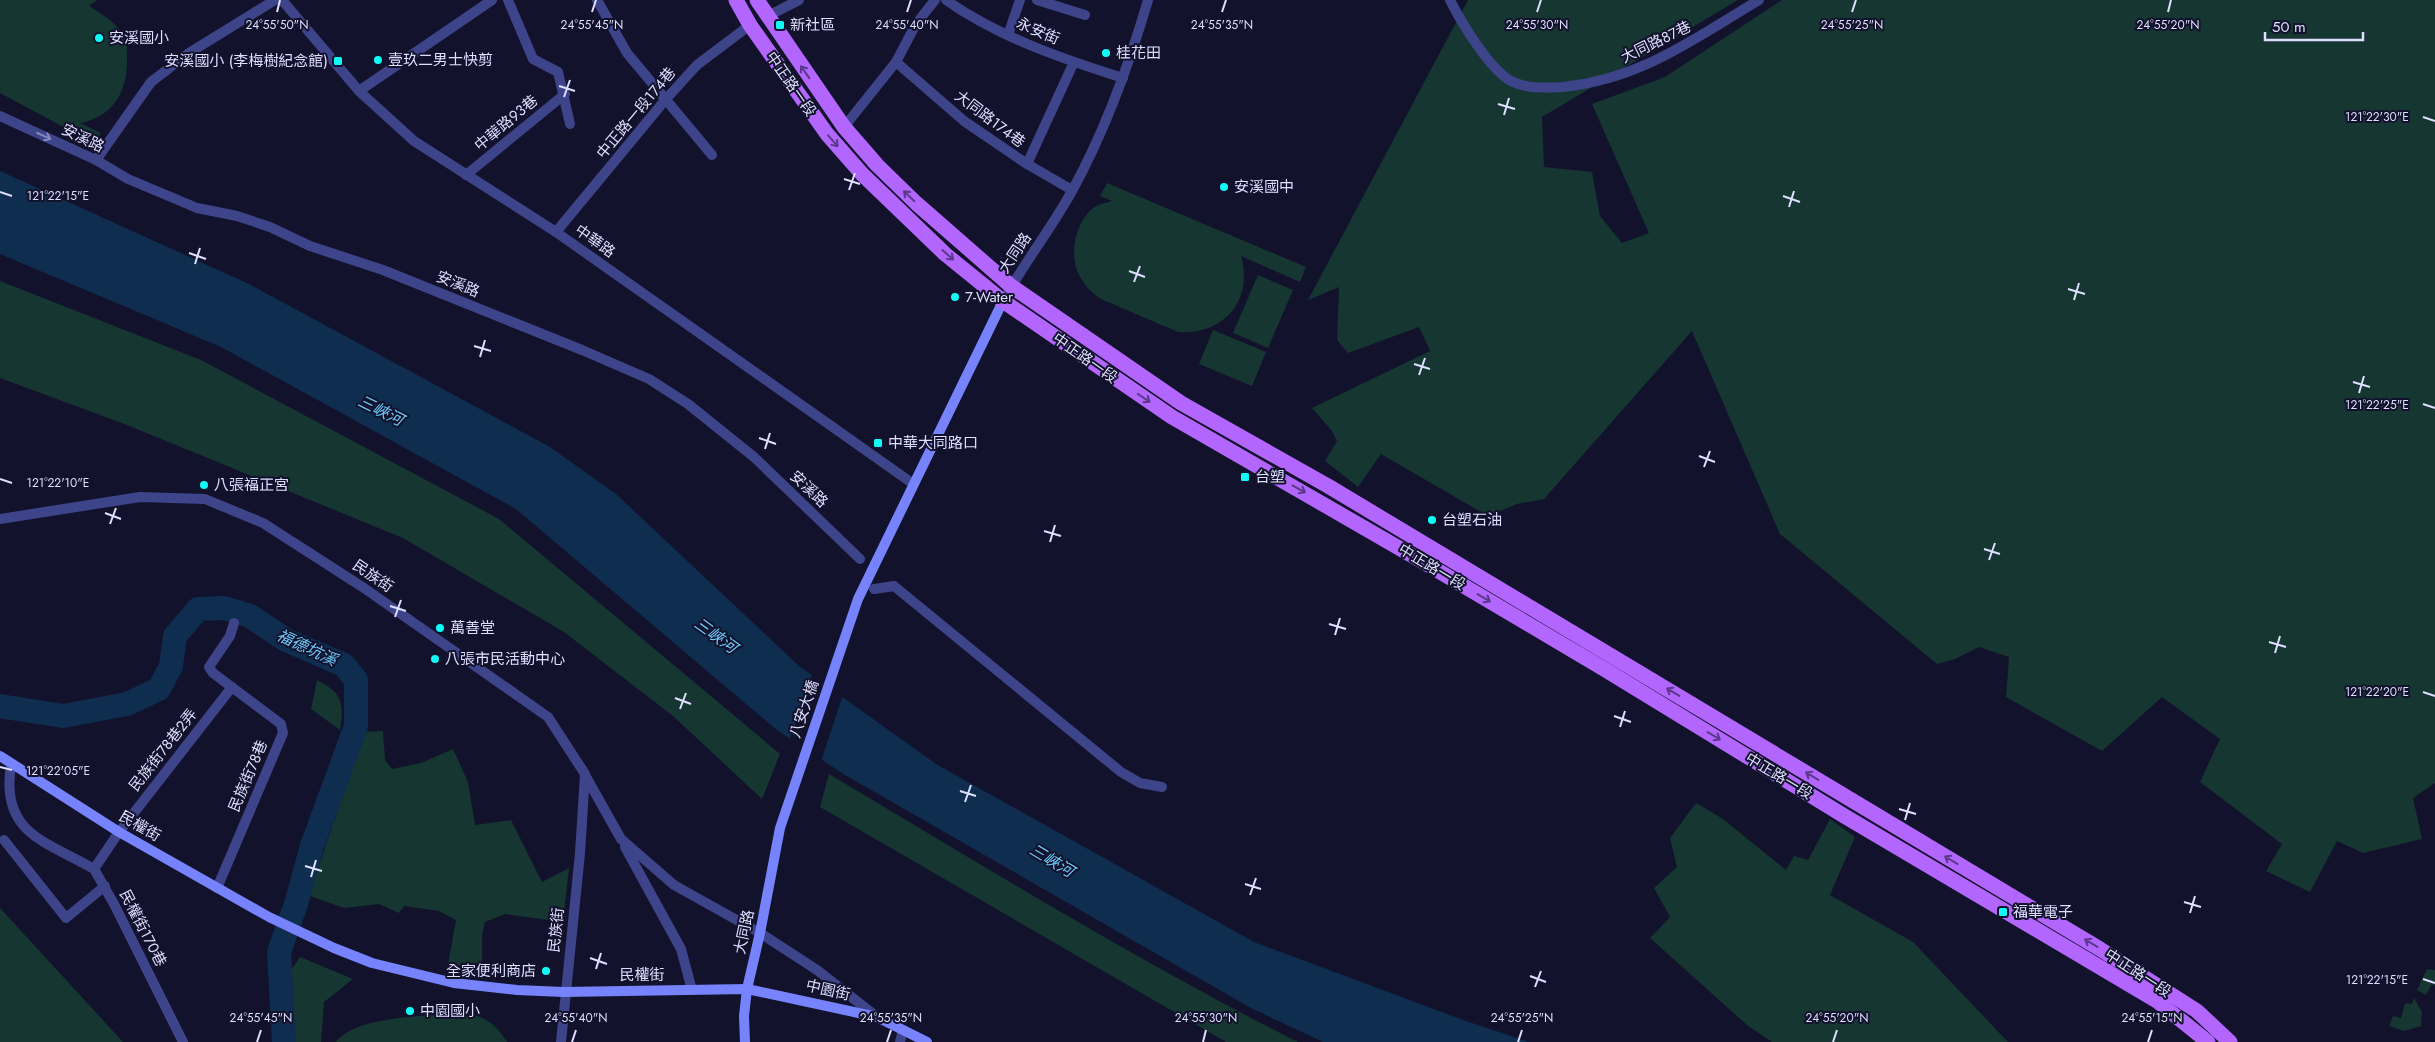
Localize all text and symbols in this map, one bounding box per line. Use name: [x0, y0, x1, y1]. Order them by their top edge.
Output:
scale bar: [2265, 10, 2362, 42]
street label: 永安街: [1013, 12, 1063, 50]
place label: 新社區: [790, 14, 835, 36]
street label: 大同路87巷: [1617, 15, 1695, 69]
text: 24°55'50"N: [246, 16, 308, 34]
text: 24°55'45"N: [561, 16, 623, 34]
text: 24°55'40"N: [875, 16, 939, 34]
text: 24°55'35"N: [1191, 16, 1253, 34]
text: 24°55'30"N: [1506, 16, 1568, 34]
text: 24°55'25"N: [1821, 16, 1883, 34]
text: 24°55'20"N: [2136, 16, 2200, 34]
text: 50 m: [2272, 16, 2306, 38]
marker: 新社區: [774, 19, 786, 31]
place label: 安溪國小: [109, 27, 169, 49]
marker: 安溪國小: [93, 32, 105, 44]
place label: 桂花田: [1116, 42, 1161, 64]
street label: 中正路一段: [760, 47, 822, 121]
marker: 桂花田: [1100, 47, 1112, 59]
place label: 壹玖二男士快剪: [388, 49, 493, 71]
place label: 安溪國小 (李梅樹紀念館): [164, 50, 328, 72]
marker: 壹玖二男士快剪: [372, 54, 384, 66]
marker: 安溪國小 (李梅樹紀念館): [332, 55, 344, 67]
street label: 中正路一段174巷: [591, 63, 681, 163]
one-way arrow: [800, 65, 810, 79]
street label: 大同路174巷: [950, 85, 1030, 153]
street label: 中華路93巷: [469, 90, 543, 156]
text: 121°22'30"E: [2345, 108, 2409, 126]
street label: 安溪路: [58, 118, 108, 158]
one-way arrow: [36, 132, 51, 141]
one-way arrow: [827, 134, 838, 147]
place label: 安溪國中: [1234, 176, 1294, 198]
marker: 安溪國中: [1218, 181, 1230, 193]
text: 121°22'15"E: [27, 187, 89, 205]
one-way arrow: [903, 190, 915, 202]
street label: 中華路: [570, 219, 620, 263]
street label: 大同路: [993, 228, 1037, 278]
one-way arrow: [941, 250, 954, 261]
street label: 安溪路: [433, 265, 483, 303]
place label: 7-Water: [965, 286, 1014, 308]
marker: 7-Water: [949, 291, 961, 303]
street label: 中正路一段: [1048, 327, 1122, 389]
water label: 三峽河: [354, 390, 410, 433]
one-way arrow: [1137, 393, 1151, 403]
text: 121°22'25"E: [2345, 396, 2409, 414]
place label: 中華大同路口: [888, 432, 978, 454]
marker: 中華大同路口: [872, 437, 884, 449]
street label: 安溪路: [785, 465, 833, 513]
place label: 台塑: [1255, 466, 1285, 488]
marker: 台塑: [1239, 471, 1251, 483]
text: 121°22'10"E: [27, 474, 89, 492]
place label: 八張福正宮: [214, 474, 289, 496]
marker: 八張福正宮: [198, 479, 210, 491]
one-way arrow: [1291, 485, 1306, 494]
place label: 台塑石油: [1442, 509, 1502, 531]
marker: 台塑石油: [1426, 514, 1438, 526]
street label: 中正路一段: [1394, 538, 1470, 596]
street label: 民族街: [348, 554, 398, 598]
one-way arrow: [1477, 593, 1492, 603]
water label: 三峽河: [690, 612, 744, 661]
place label: 萬善堂: [450, 617, 495, 639]
marker: 萬善堂: [434, 622, 446, 634]
water label: 福德坑溪: [273, 624, 342, 672]
place label: 八張市民活動中心: [445, 648, 565, 670]
marker: 八張市民活動中心: [429, 653, 441, 665]
street label: 八安大橋: [784, 677, 824, 741]
text: 121°22'20"E: [2345, 683, 2409, 701]
one-way arrow: [1666, 687, 1680, 697]
street label: 民族街78巷2弄: [124, 704, 202, 796]
one-way arrow: [1706, 731, 1720, 741]
street label: 民族街78巷: [223, 737, 273, 815]
street label: 中正路一段: [1741, 747, 1817, 805]
text: 121°22'05"E: [26, 762, 90, 780]
one-way arrow: [1805, 771, 1819, 781]
street label: 民權街: [115, 805, 165, 847]
water label: 三峽河: [1025, 838, 1081, 884]
one-way arrow: [1945, 854, 1959, 864]
street label: 民權街170巷: [114, 886, 172, 970]
place label: 福華電子: [2013, 901, 2073, 923]
street label: 民族街: [543, 906, 569, 954]
marker: 福華電子: [1997, 906, 2009, 918]
street label: 大同路: [729, 908, 759, 956]
one-way arrow: [2084, 938, 2098, 948]
street label: 中正路一段: [2101, 943, 2175, 1003]
place label: 全家便利商店: [446, 960, 536, 982]
street label: 民權街: [619, 964, 665, 986]
marker: 全家便利商店: [540, 965, 552, 977]
text: 121°22'15"E: [2346, 971, 2408, 989]
street label: 中園街: [804, 974, 852, 1006]
place label: 中園國小: [420, 1000, 480, 1022]
marker: 中園國小: [404, 1005, 416, 1017]
text: 24°55'45"N: [230, 1009, 292, 1027]
text: 24°55'40"N: [544, 1009, 608, 1027]
text: 24°55'35"N: [860, 1009, 922, 1027]
text: 24°55'30"N: [1175, 1009, 1237, 1027]
text: 24°55'25"N: [1491, 1009, 1553, 1027]
text: 24°55'20"N: [1805, 1009, 1869, 1027]
text: 24°55'15"N: [2121, 1009, 2183, 1027]

